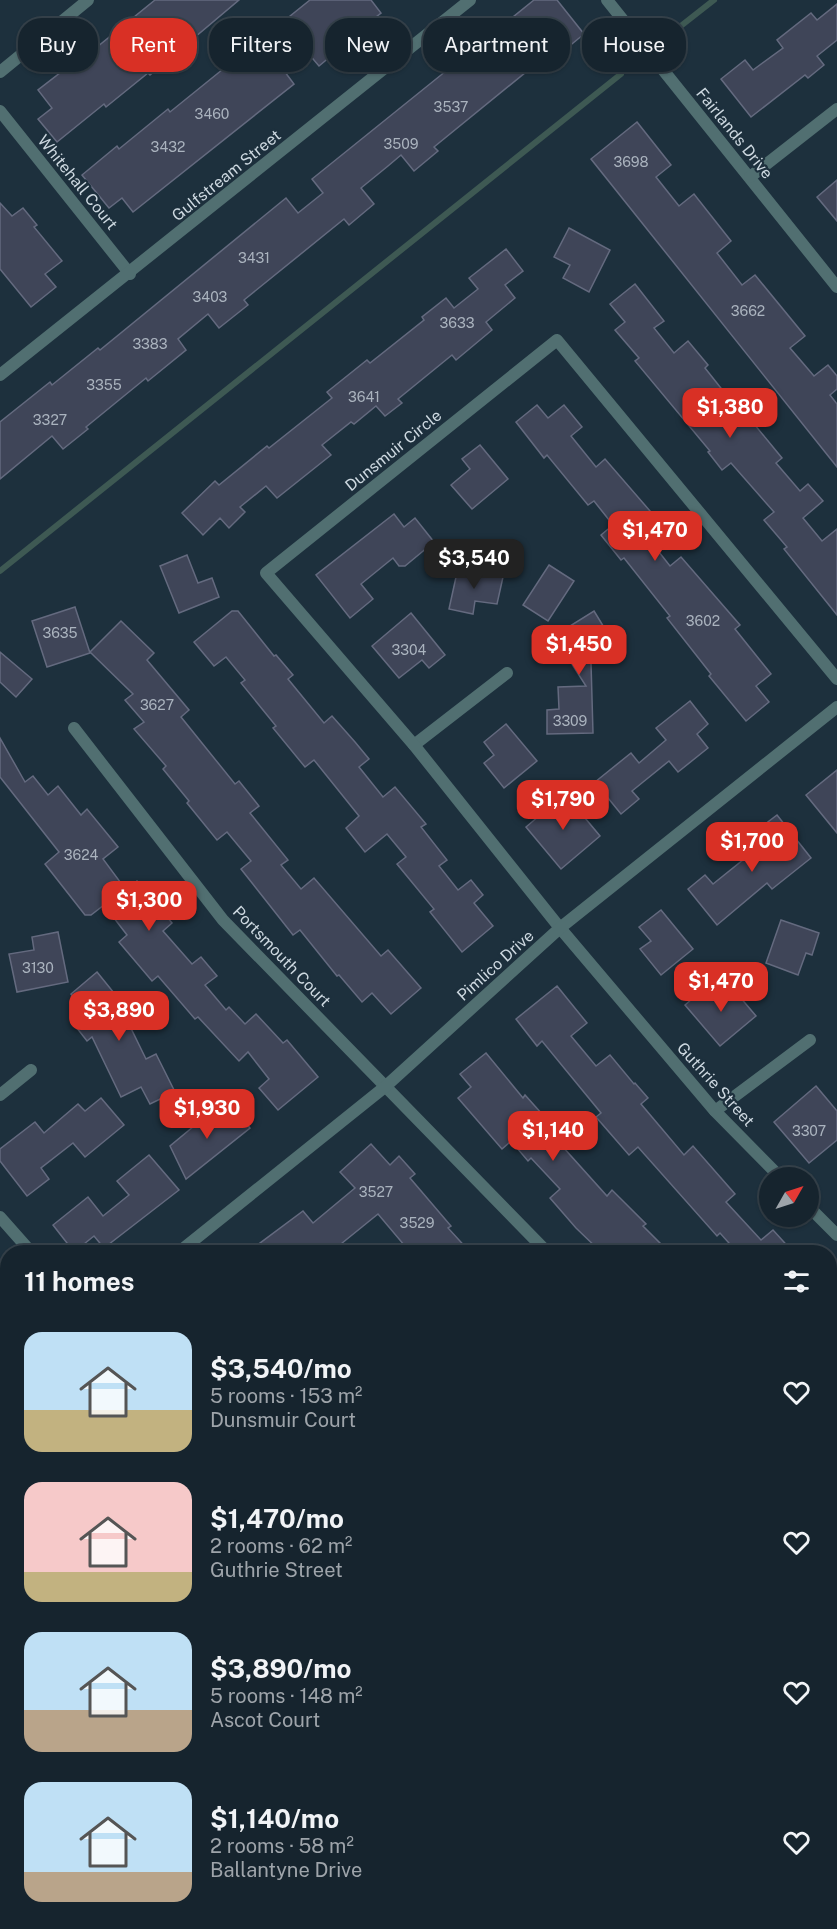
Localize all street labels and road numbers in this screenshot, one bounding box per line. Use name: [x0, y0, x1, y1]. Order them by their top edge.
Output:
street label: Fairlands Drive: [692, 84, 777, 182]
street label: Gulfstream Street: [168, 126, 285, 225]
street label: Whitehall Court: [34, 131, 122, 234]
street label: Dunsmuir Circle: [341, 406, 445, 495]
street label: Portsmouth Court: [229, 902, 335, 1011]
street label: Pimlico Drive: [453, 926, 538, 1005]
street label: Guthrie Street: [673, 1038, 758, 1130]

